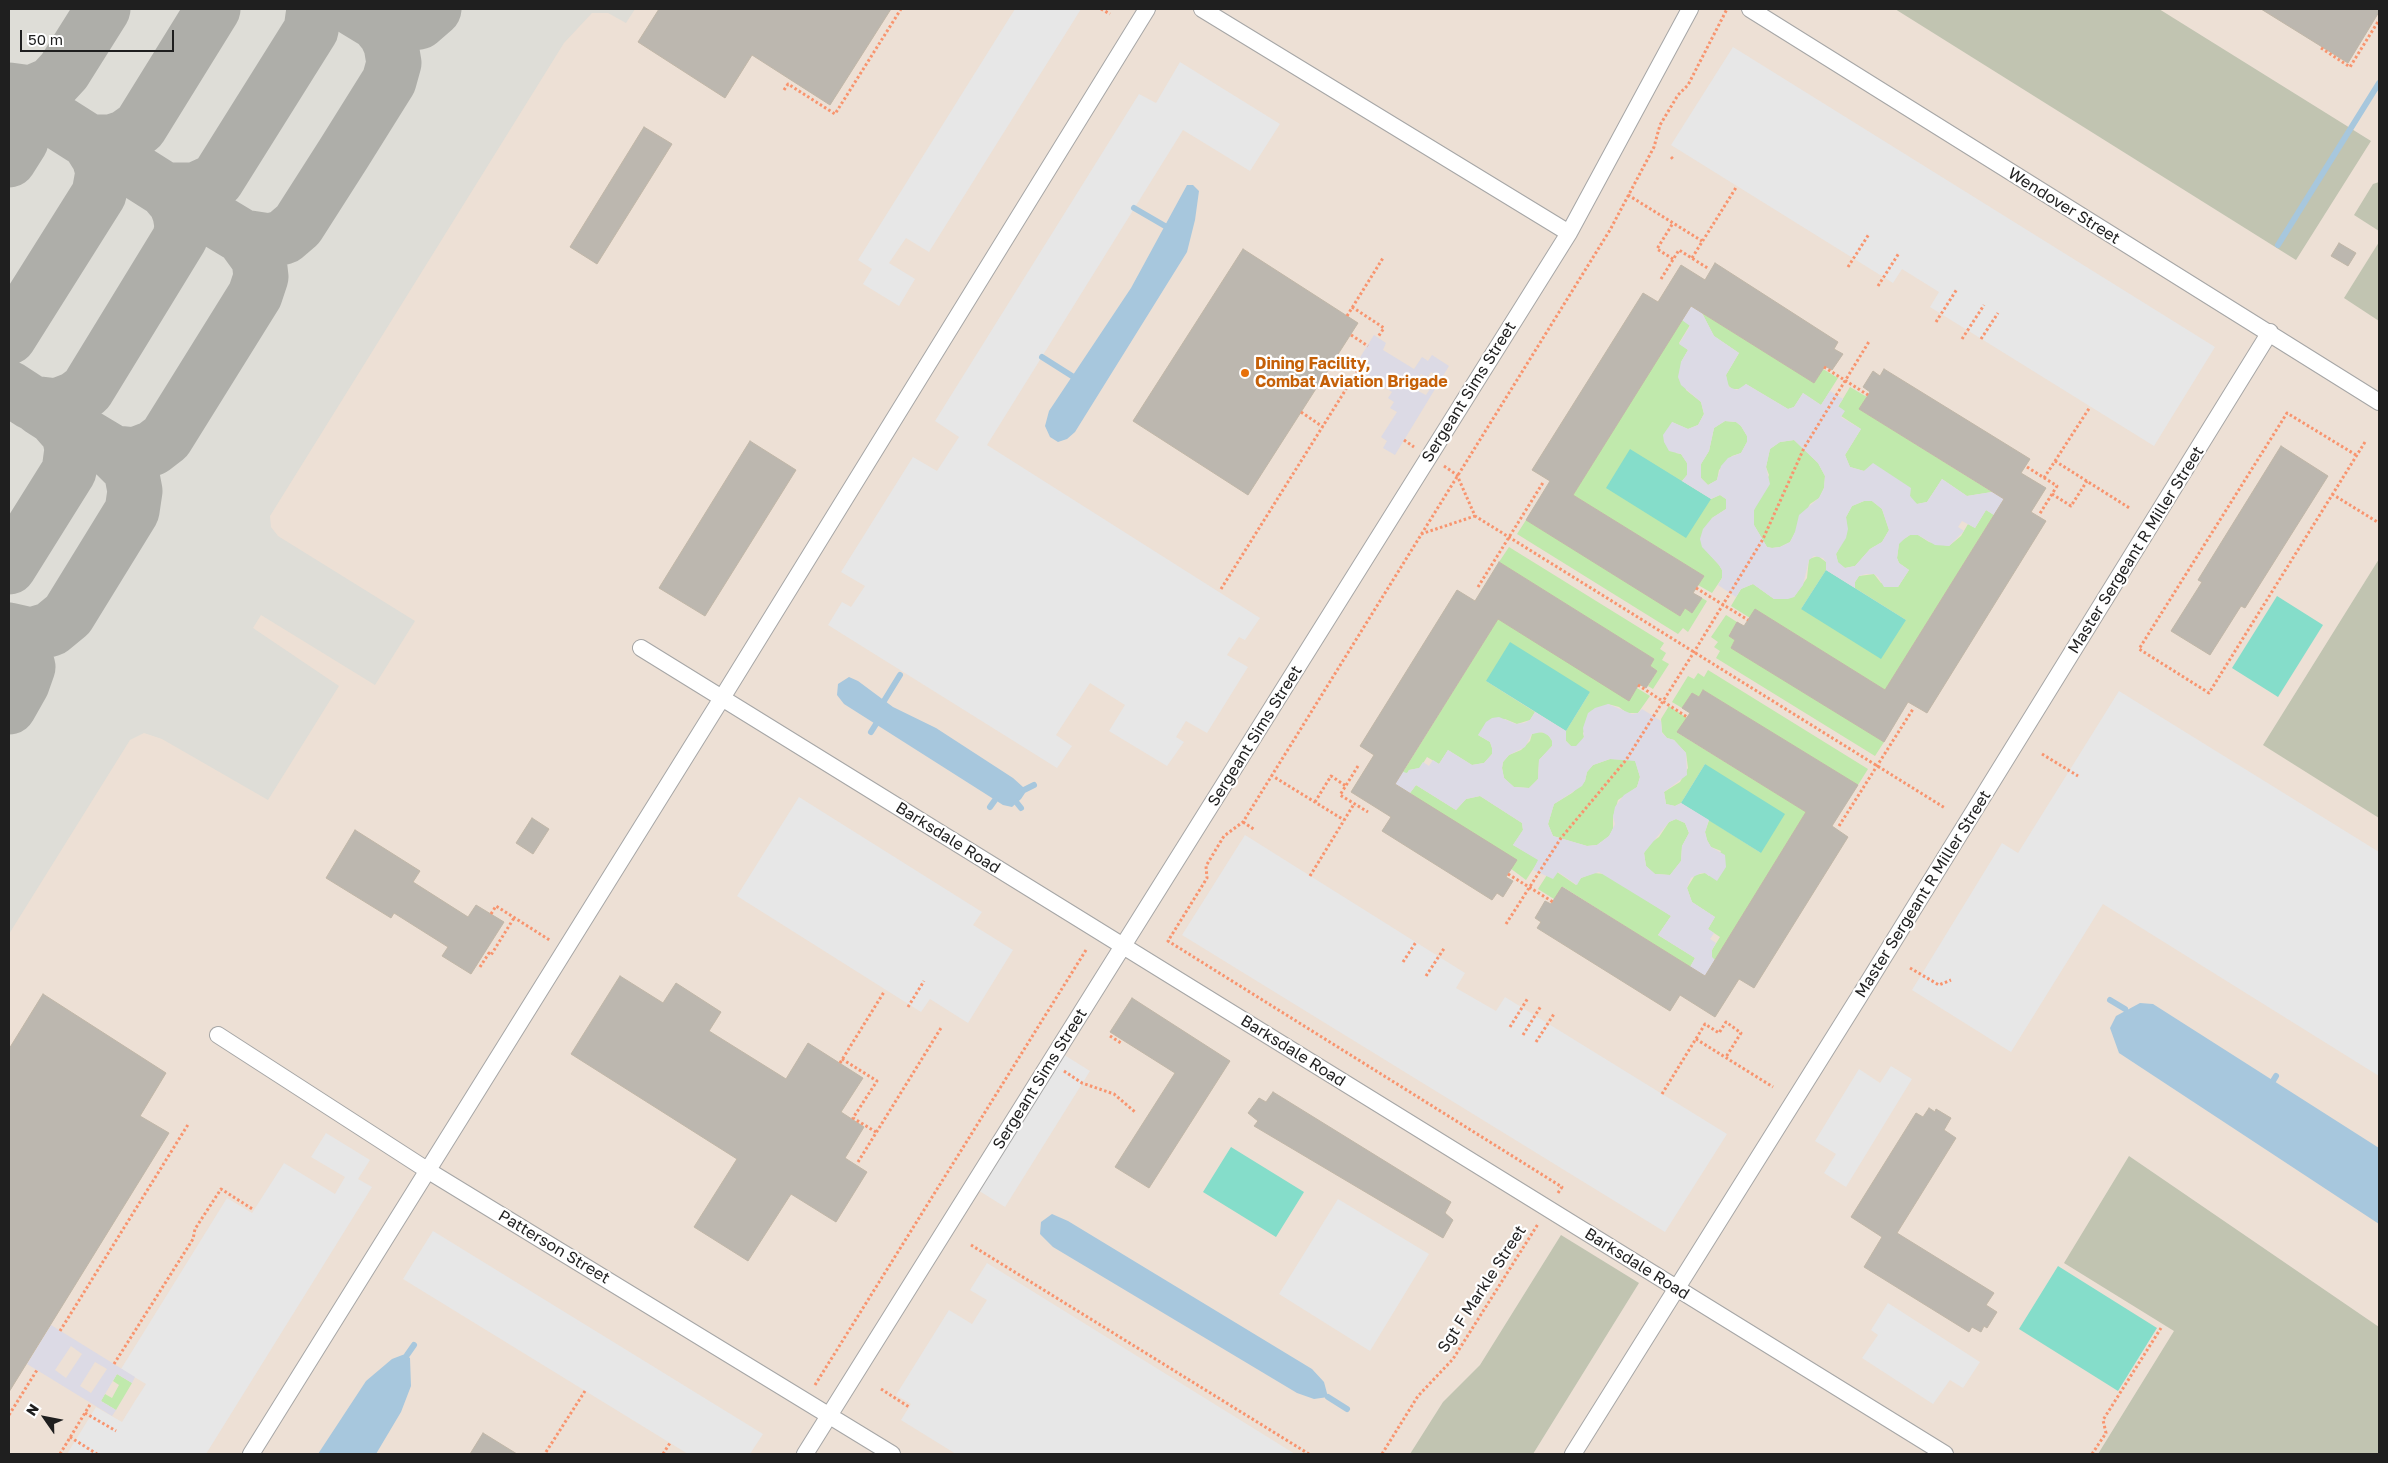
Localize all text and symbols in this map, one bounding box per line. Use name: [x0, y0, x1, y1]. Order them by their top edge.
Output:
scale bar: [22, 20, 176, 52]
text: 50 m: [28, 30, 63, 48]
street label: Wendover Street: [2004, 164, 2124, 248]
street label: Sergeant Sims Street: [1418, 318, 1520, 466]
place label: Dining Facility, Combat Aviation Brigade: [1255, 354, 1448, 392]
marker: Dining Facility, Combat Aviation Brigade: [1239, 367, 1251, 379]
street label: Master Sergeant R Miller Street: [2064, 443, 2208, 657]
street label: Sergeant Sims Street: [1204, 662, 1306, 810]
street label: Master Sergeant R Miller Street: [1851, 787, 1995, 1001]
street label: Barksdale Road: [892, 798, 1004, 878]
street label: Sergeant Sims Street: [989, 1005, 1091, 1153]
street label: Barksdale Road: [1237, 1011, 1349, 1091]
street label: Patterson Street: [495, 1206, 613, 1288]
street label: Sgt F Markle Street: [1434, 1222, 1530, 1356]
street label: Barksdale Road: [1581, 1224, 1693, 1304]
north arrow: [20, 1393, 70, 1443]
text: N: [22, 1400, 42, 1419]

